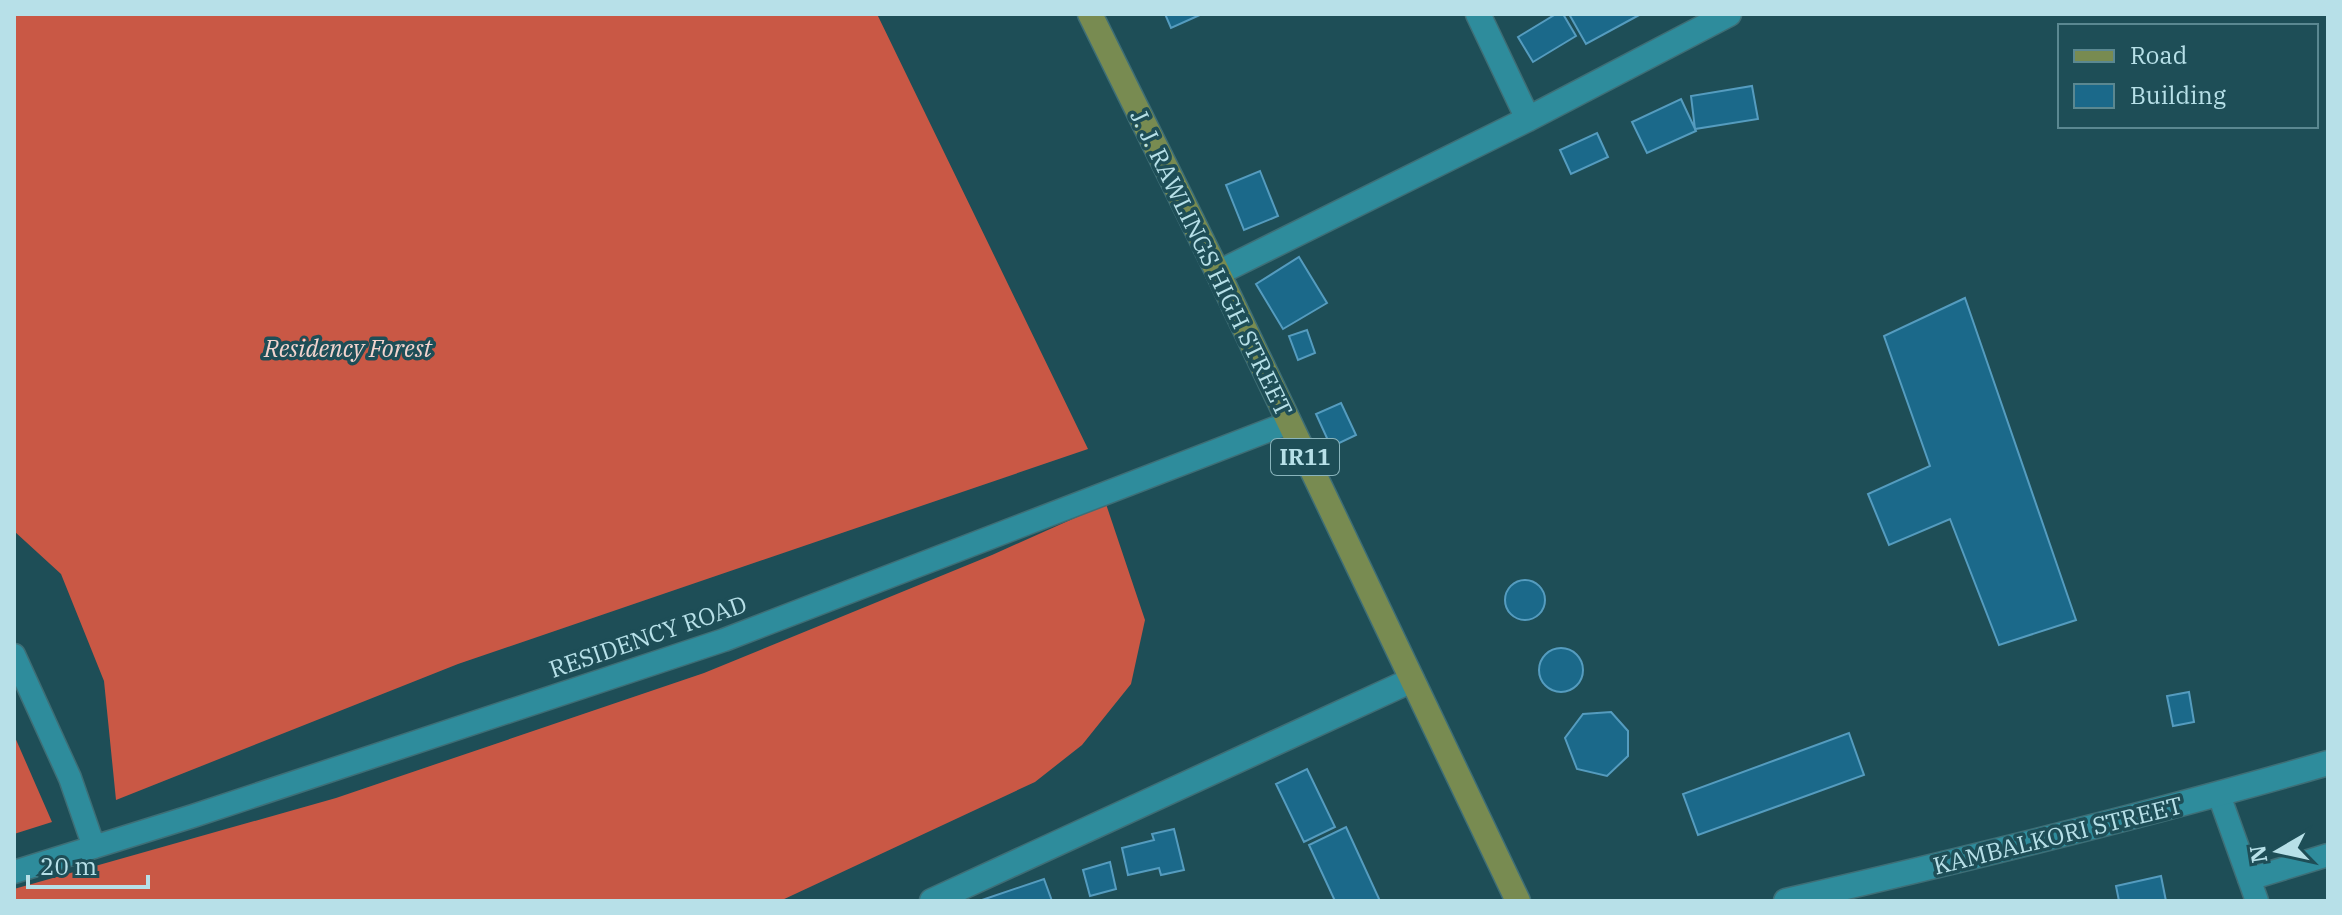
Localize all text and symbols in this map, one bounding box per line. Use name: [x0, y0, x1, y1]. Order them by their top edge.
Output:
legend: [2058, 24, 2318, 128]
text: Road: [2130, 39, 2187, 71]
text: Building: [2130, 79, 2226, 111]
street label: J. J. RAWLINGS HIGH STREET: [1123, 104, 1300, 421]
park label: Residency Forest: [263, 332, 433, 364]
road number: IR11: [1271, 439, 1339, 475]
street label: RESIDENCY ROAD: [545, 587, 751, 685]
street label: KAMBALKORI STREET: [1930, 789, 2186, 882]
north arrow: [2238, 811, 2318, 891]
scale bar: [28, 839, 148, 889]
text: N: [2242, 843, 2273, 865]
text: 20 m: [40, 850, 97, 882]

